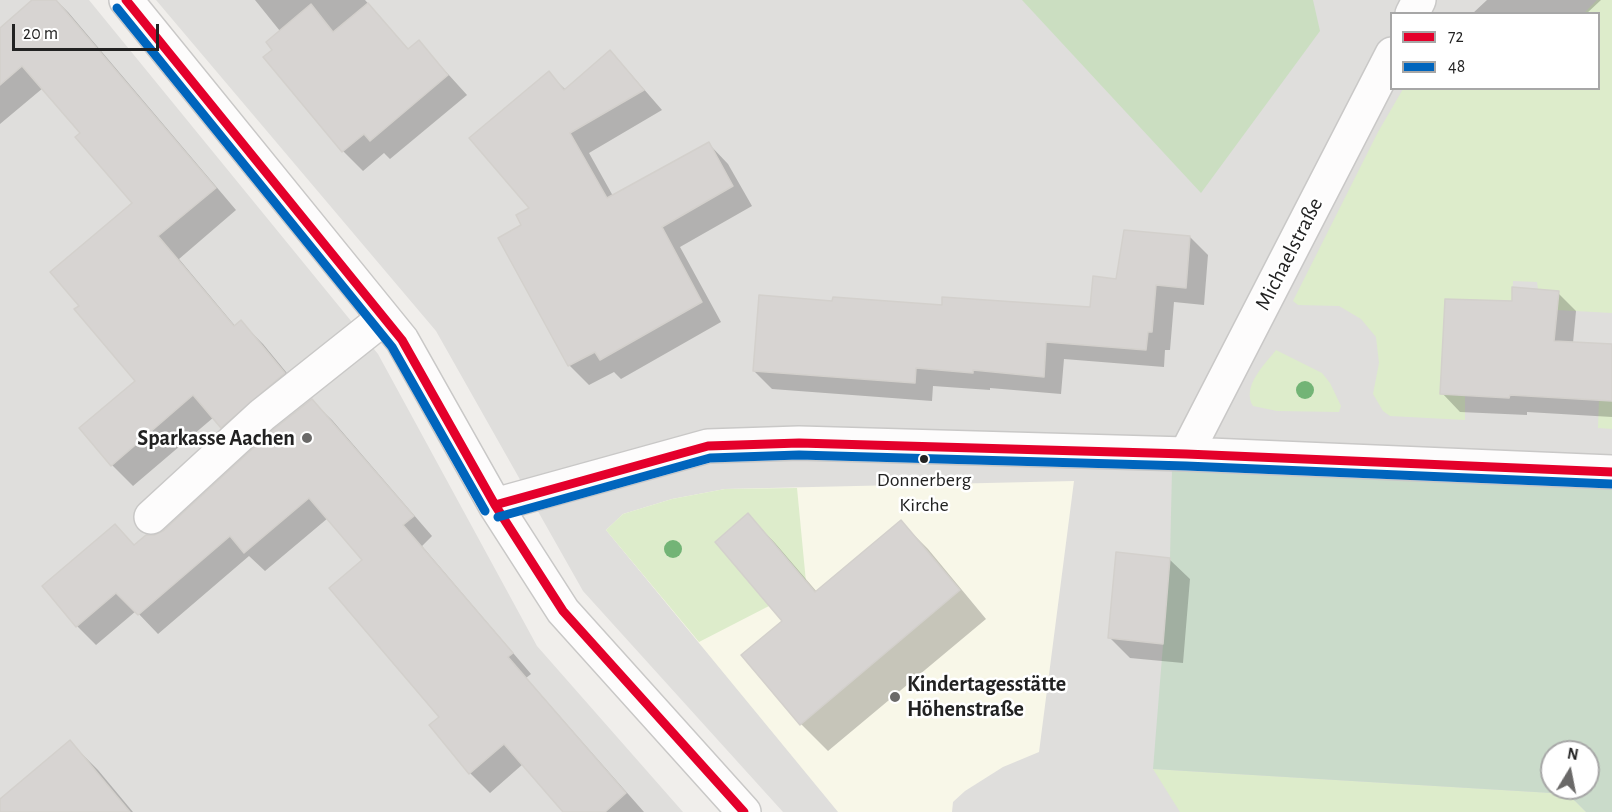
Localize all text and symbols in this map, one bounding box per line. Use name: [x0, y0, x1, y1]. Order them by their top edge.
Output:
scale bar: [15, 12, 162, 50]
legend: [1390, 12, 1600, 90]
text: 20 m: [23, 25, 58, 43]
text: 72: [1448, 28, 1464, 46]
text: 48: [1448, 58, 1465, 76]
street label: Michaelstraße: [1249, 193, 1329, 315]
place label: Sparkasse Aachen: [137, 425, 295, 451]
marker: Sparkasse Aachen: [300, 431, 314, 445]
marker: Donnerberg Kirche: [918, 453, 930, 465]
place label: Donnerberg Kirche: [877, 468, 971, 515]
place label: Kindertagesstätte Höhenstraße: [907, 671, 1066, 722]
marker: Kindertagesstätte Höhenstraße: [888, 690, 902, 704]
north arrow: [1540, 740, 1600, 800]
text: N: [1566, 745, 1580, 763]

